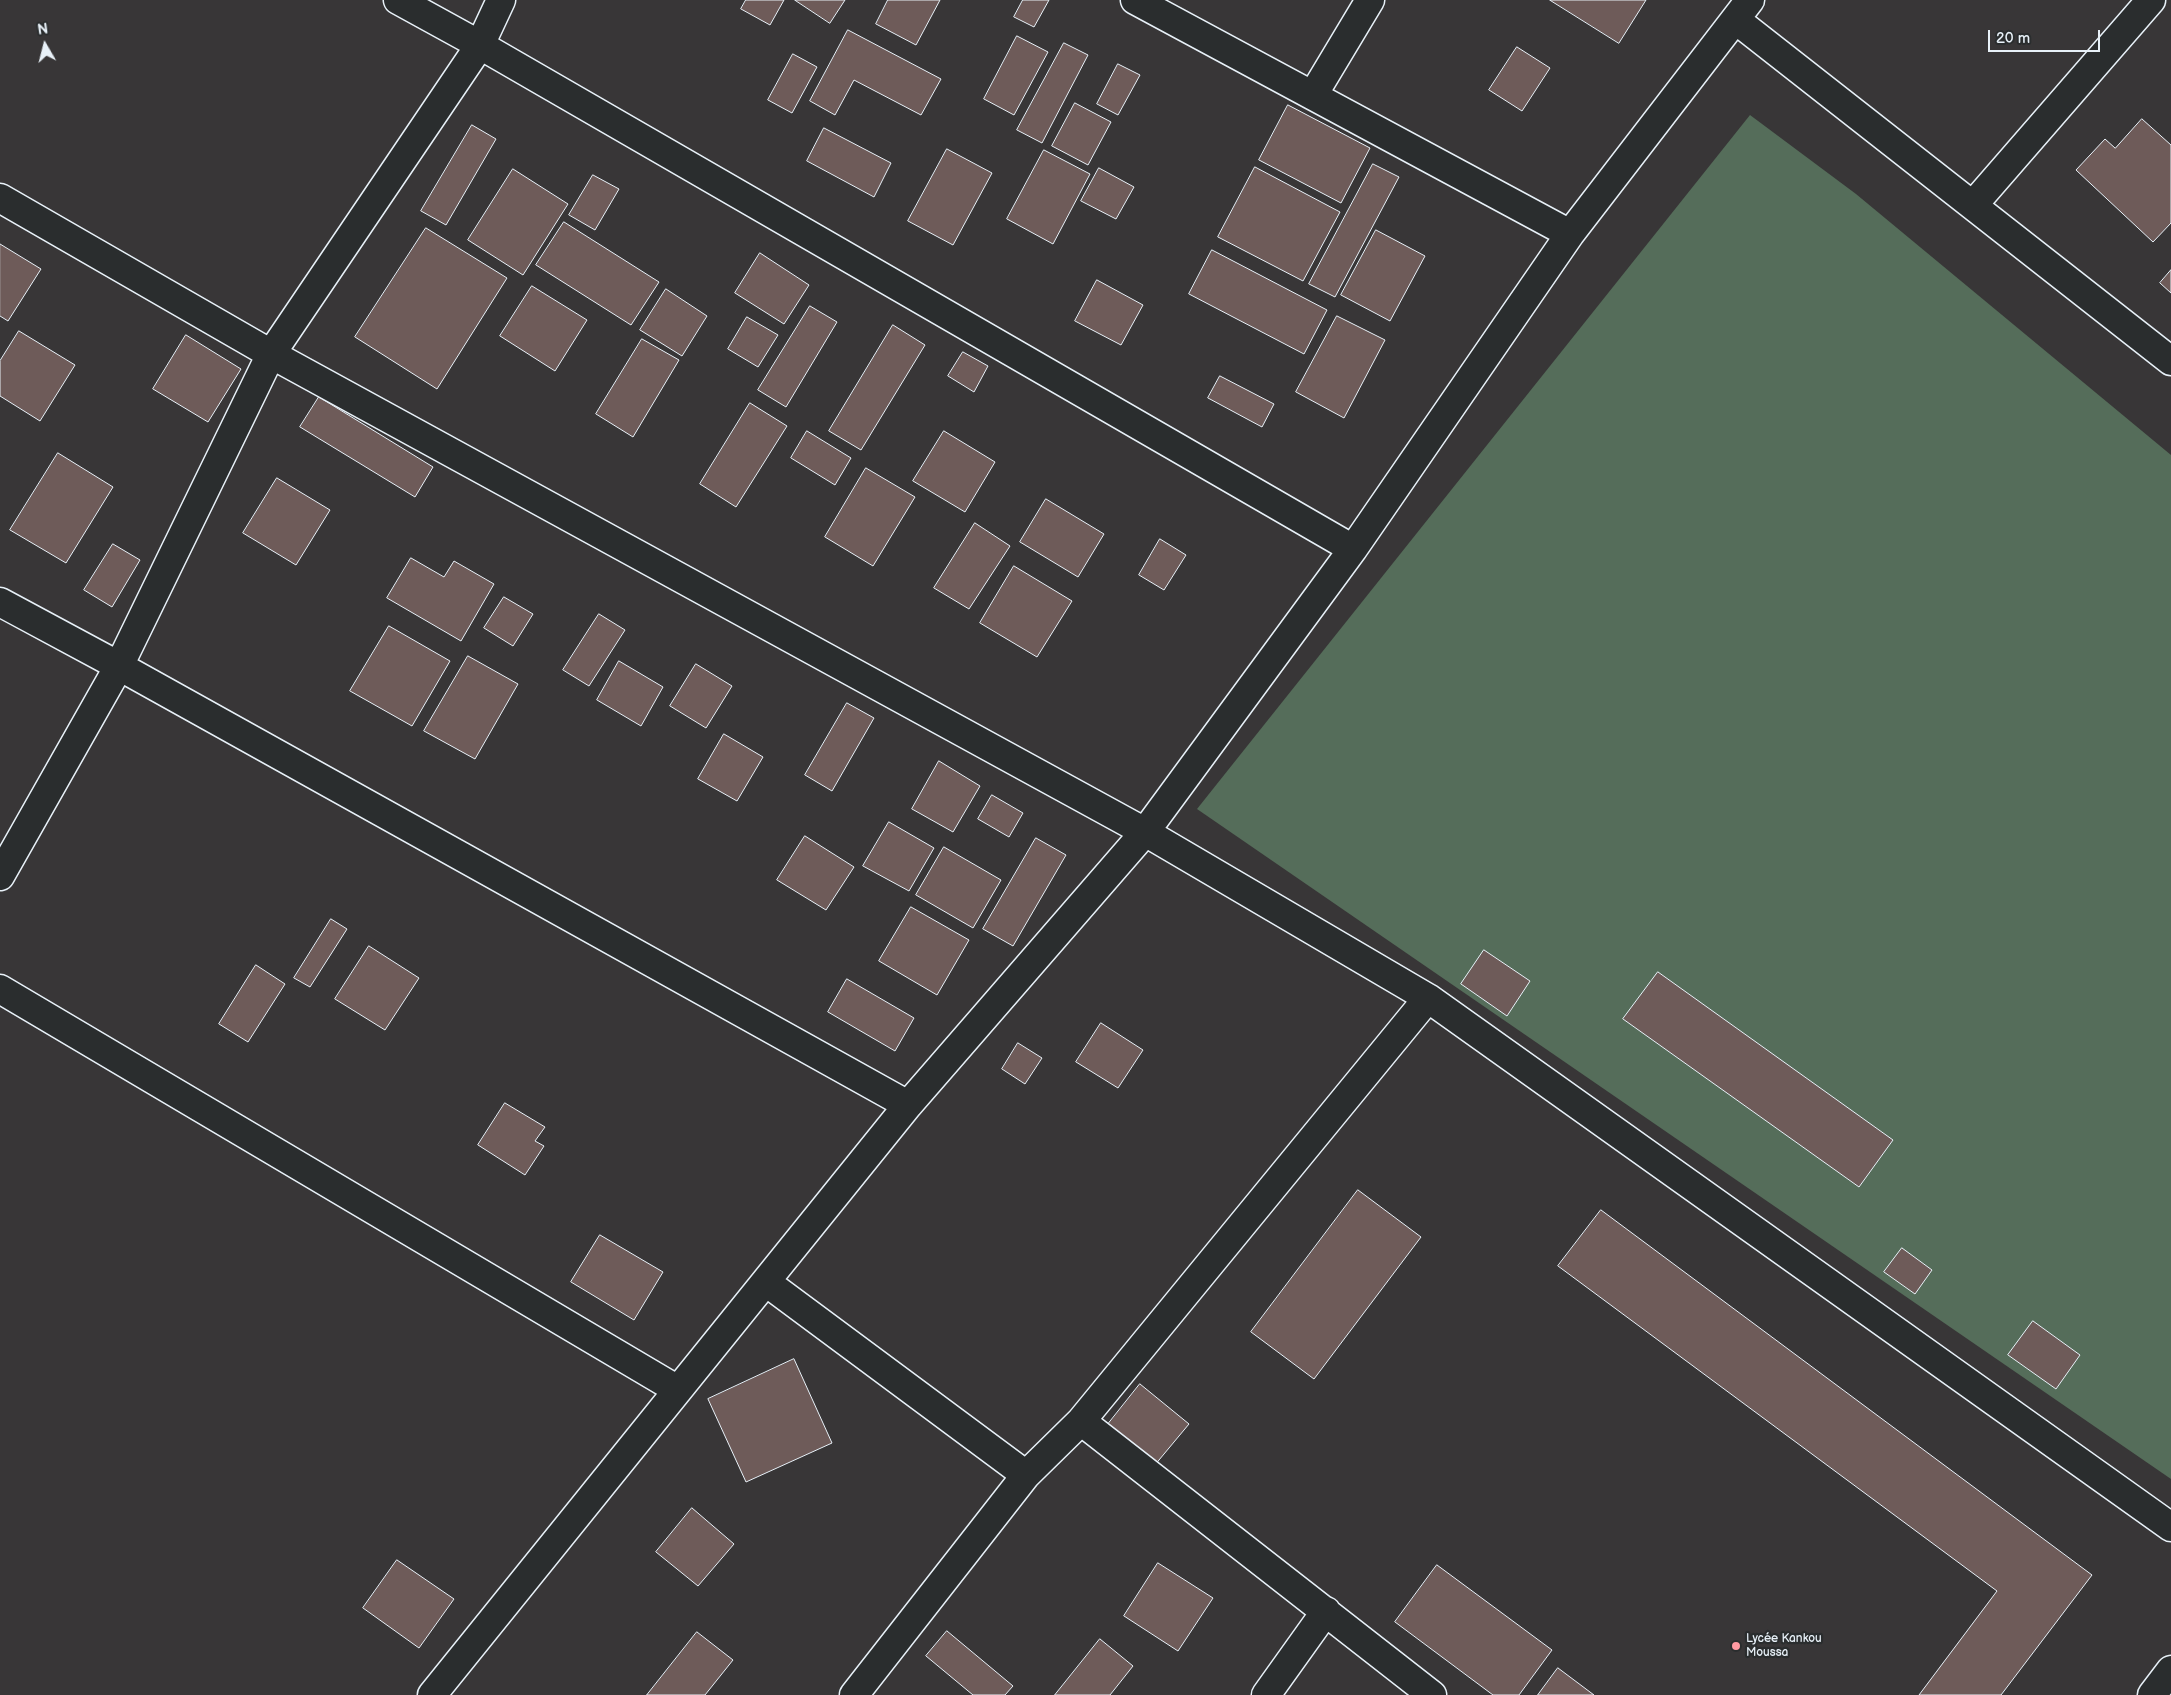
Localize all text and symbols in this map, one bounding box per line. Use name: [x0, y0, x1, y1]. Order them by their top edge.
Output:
north arrow: [20, 20, 70, 70]
scale bar: [1991, 20, 2104, 52]
text: N: [36, 21, 49, 39]
text: 20 m: [1996, 29, 2030, 48]
place label: Lycée Kankou Moussa: [1746, 1632, 1822, 1660]
marker: Lycée Kankou Moussa: [1730, 1640, 1742, 1652]

